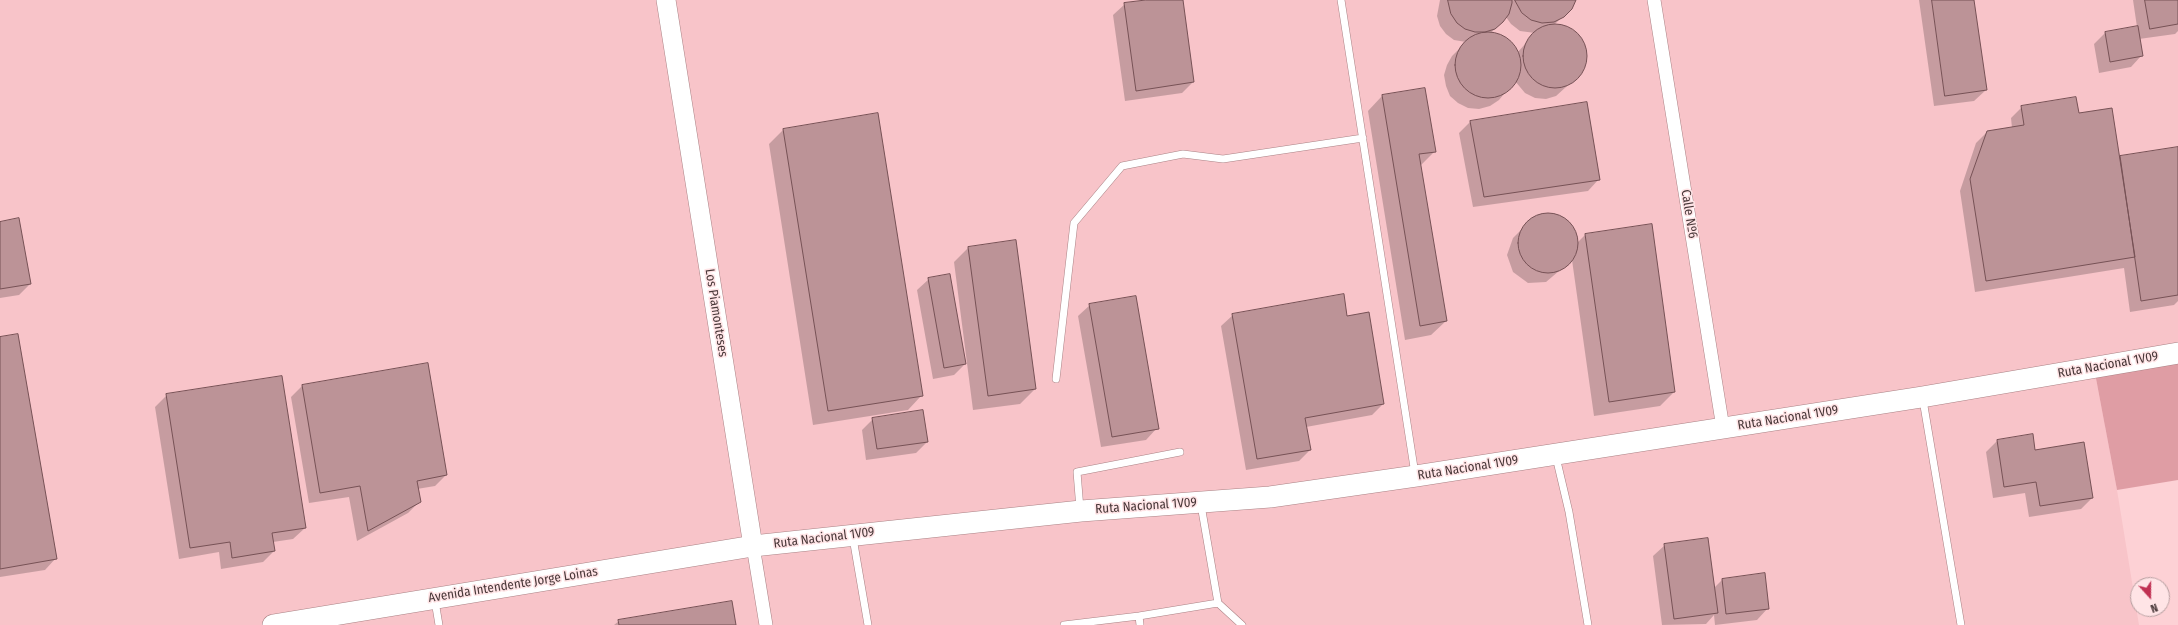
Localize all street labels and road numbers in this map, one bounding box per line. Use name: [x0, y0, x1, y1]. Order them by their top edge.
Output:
street label: Calle Nº6: [1677, 188, 1701, 240]
street label: Los Piamonteses: [701, 268, 731, 358]
street label: Ruta Nacional 1V09: [2057, 348, 2159, 382]
street label: Ruta Nacional 1V09: [1737, 402, 1839, 434]
street label: Ruta Nacional 1V09: [1417, 452, 1519, 484]
street label: Ruta Nacional 1V09: [1095, 495, 1197, 517]
street label: Ruta Nacional 1V09: [773, 524, 875, 552]
street label: Avenida Intendente Jorge Loinas: [427, 564, 599, 606]

